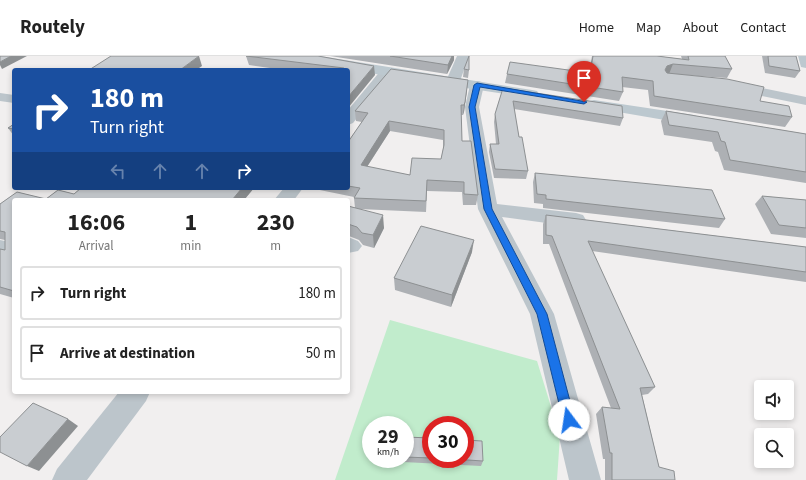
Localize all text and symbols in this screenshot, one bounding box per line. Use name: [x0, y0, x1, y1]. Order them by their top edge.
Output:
text: Routely: [20, 14, 85, 41]
text: Home: [579, 18, 614, 38]
text: Map: [636, 18, 661, 38]
text: About: [683, 18, 718, 38]
text: Contact: [740, 18, 786, 38]
pin: [567, 61, 601, 102]
icon: arrive: [573, 67, 595, 89]
text: 180 m: [90, 78, 164, 118]
icon: right: [24, 84, 76, 136]
text: Turn right: [90, 115, 164, 140]
icon: left: [107, 160, 129, 182]
icon: ahead: [149, 160, 171, 182]
icon: ahead: [191, 160, 213, 182]
icon: right: [233, 160, 255, 182]
text: 16:06: [67, 205, 125, 240]
text: 1: [185, 205, 197, 240]
text: 230: [257, 205, 295, 240]
text: Arrival: [79, 237, 114, 255]
text: min: [180, 237, 201, 255]
text: m: [270, 237, 281, 255]
icon: right: [26, 282, 48, 304]
text: Turn right: [60, 283, 126, 304]
text: 180 m: [298, 283, 336, 304]
icon: arrive: [26, 342, 48, 364]
text: Arrive at destination: [60, 343, 195, 364]
text: 50 m: [306, 343, 336, 364]
map controls: [754, 380, 794, 468]
button: sound: [754, 380, 794, 420]
position arrow: [548, 399, 590, 441]
speed limit sign: 30: [422, 416, 474, 468]
text: 29: [377, 423, 399, 451]
button: search: [754, 428, 794, 468]
text: km/h: [377, 445, 399, 459]

